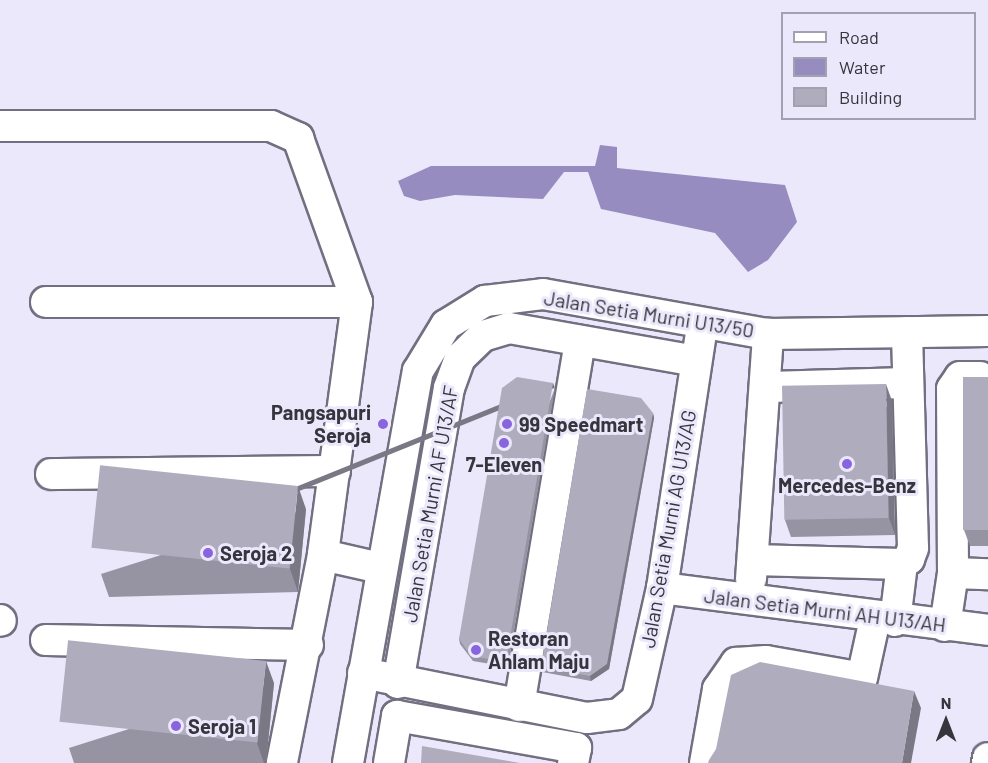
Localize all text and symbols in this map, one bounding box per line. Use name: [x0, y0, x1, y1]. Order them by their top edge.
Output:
legend: [781, 12, 976, 120]
text: Road: [839, 26, 879, 48]
text: Water: [839, 56, 886, 78]
text: Building: [839, 86, 902, 108]
street label: Jalan Setia Murni U13/50: [542, 286, 756, 342]
street label: Jalan Setia Murni AF U13/AF: [397, 384, 463, 624]
place label: Pangsapuri Seroja: [271, 400, 371, 447]
street label: Jalan Setia Murni AG U13/AG: [635, 408, 701, 650]
place label: 99 Speedmart: [519, 412, 643, 436]
marker: Pangsapuri Seroja: [376, 417, 390, 431]
marker: 99 Speedmart: [500, 417, 514, 431]
marker: 7-Eleven: [497, 436, 511, 450]
place label: 7-Eleven: [466, 452, 542, 476]
marker: Mercedes-Benz: [840, 457, 854, 471]
place label: Mercedes-Benz: [778, 473, 916, 497]
place label: Seroja 2: [220, 541, 292, 565]
marker: Seroja 2: [201, 546, 215, 560]
street label: Jalan Setia Murni AH U13/AH: [703, 583, 947, 637]
place label: Restoran Ahlam Maju: [488, 626, 589, 673]
marker: Restoran Ahlam Maju: [469, 643, 483, 657]
north arrow: [916, 691, 976, 751]
text: N: [941, 693, 951, 712]
place label: Seroja 1: [188, 714, 256, 738]
marker: Seroja 1: [169, 719, 183, 733]

